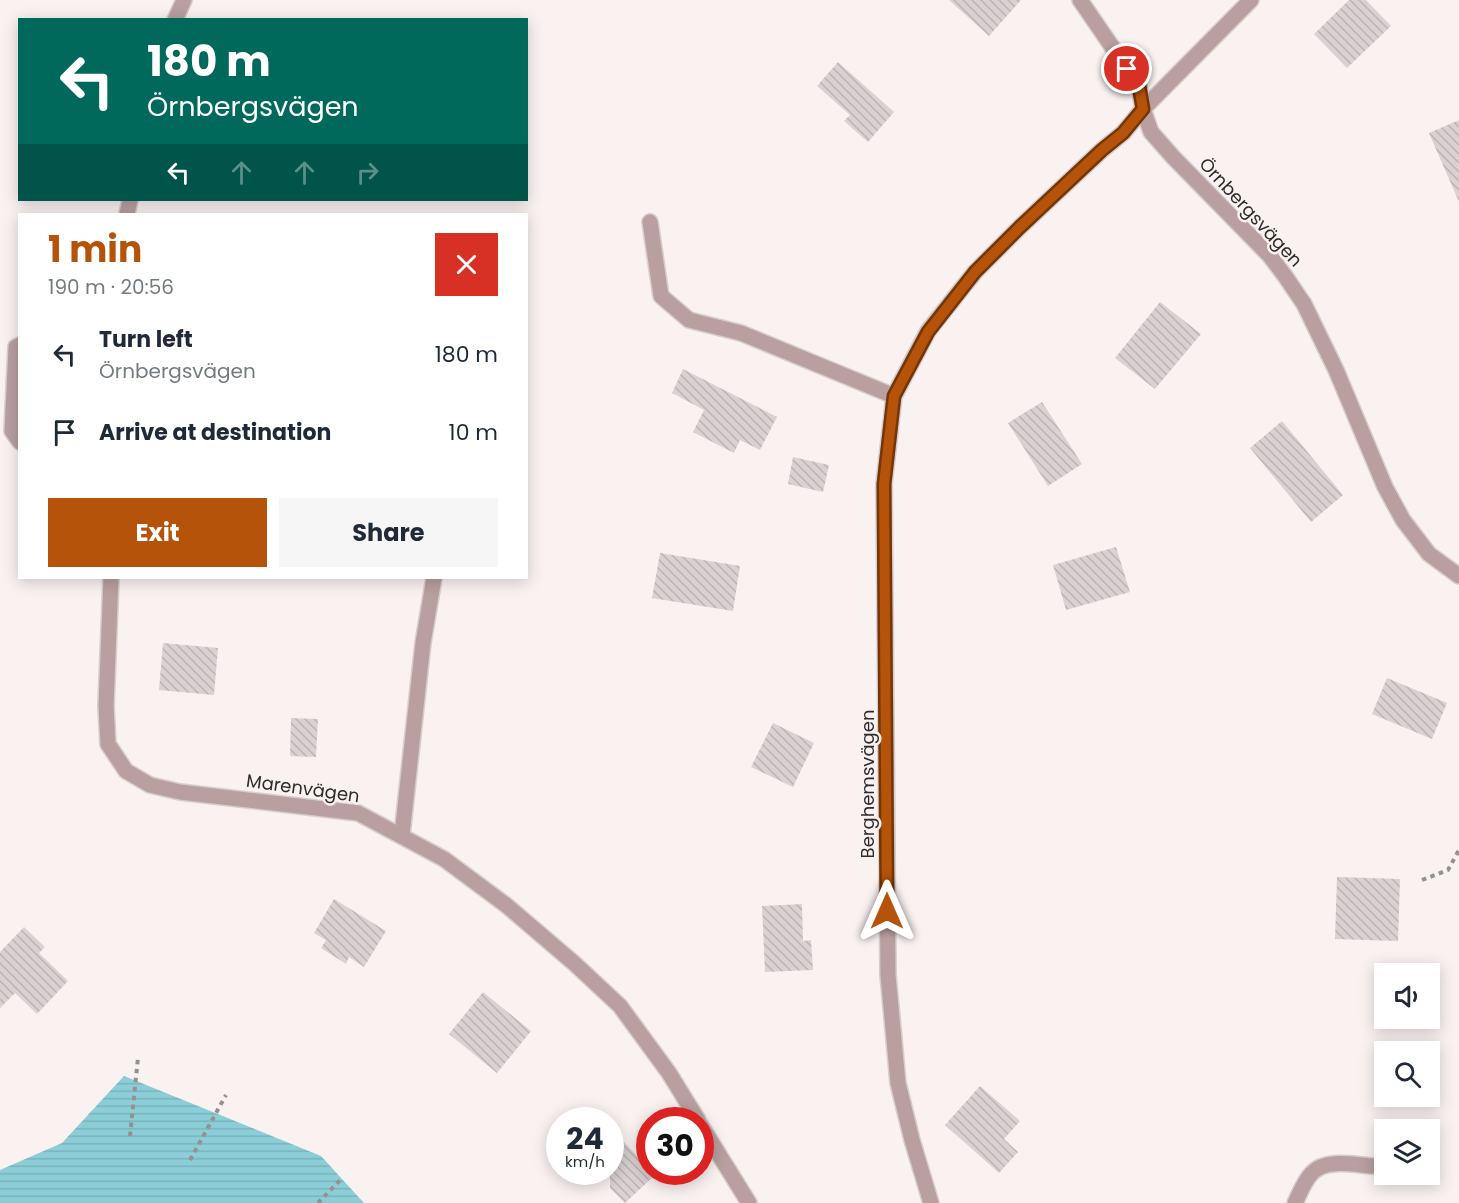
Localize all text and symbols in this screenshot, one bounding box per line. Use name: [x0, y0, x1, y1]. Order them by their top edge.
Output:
text: 180 m: [147, 32, 271, 91]
icon: left: [48, 42, 126, 120]
pin: [1101, 43, 1152, 94]
icon: arrive: [1110, 52, 1143, 85]
text: Örnbergsvägen: [147, 88, 359, 125]
street label: Örnbergsvägen: [1194, 152, 1308, 272]
icon: left: [162, 156, 195, 189]
icon: ahead: [225, 156, 258, 189]
icon: ahead: [288, 156, 321, 189]
icon: right: [351, 156, 384, 189]
text: 1 min: [48, 224, 142, 275]
button: close: [435, 233, 498, 296]
text: 190 m · 20:56: [48, 273, 174, 301]
text: Turn left: [99, 324, 193, 355]
icon: left: [48, 338, 81, 371]
text: 180 m: [435, 339, 498, 370]
text: Örnbergsvägen: [99, 357, 256, 385]
icon: arrive: [48, 416, 81, 449]
text: Arrive at destination: [99, 417, 331, 448]
text: 10 m: [449, 417, 498, 448]
button: Exit: [48, 498, 267, 567]
button: Share: [279, 498, 498, 567]
street label: Berghemsvägen: [855, 710, 880, 858]
street label: Marenvägen: [245, 768, 361, 808]
position arrow: [855, 879, 919, 943]
map controls: [1374, 963, 1440, 1185]
button: sound: [1374, 963, 1440, 1029]
button: search: [1374, 1041, 1440, 1107]
speed limit sign: 30: [636, 1107, 714, 1185]
text: 24: [566, 1117, 604, 1160]
button: layers: [1374, 1119, 1440, 1185]
text: km/h: [565, 1151, 605, 1172]

